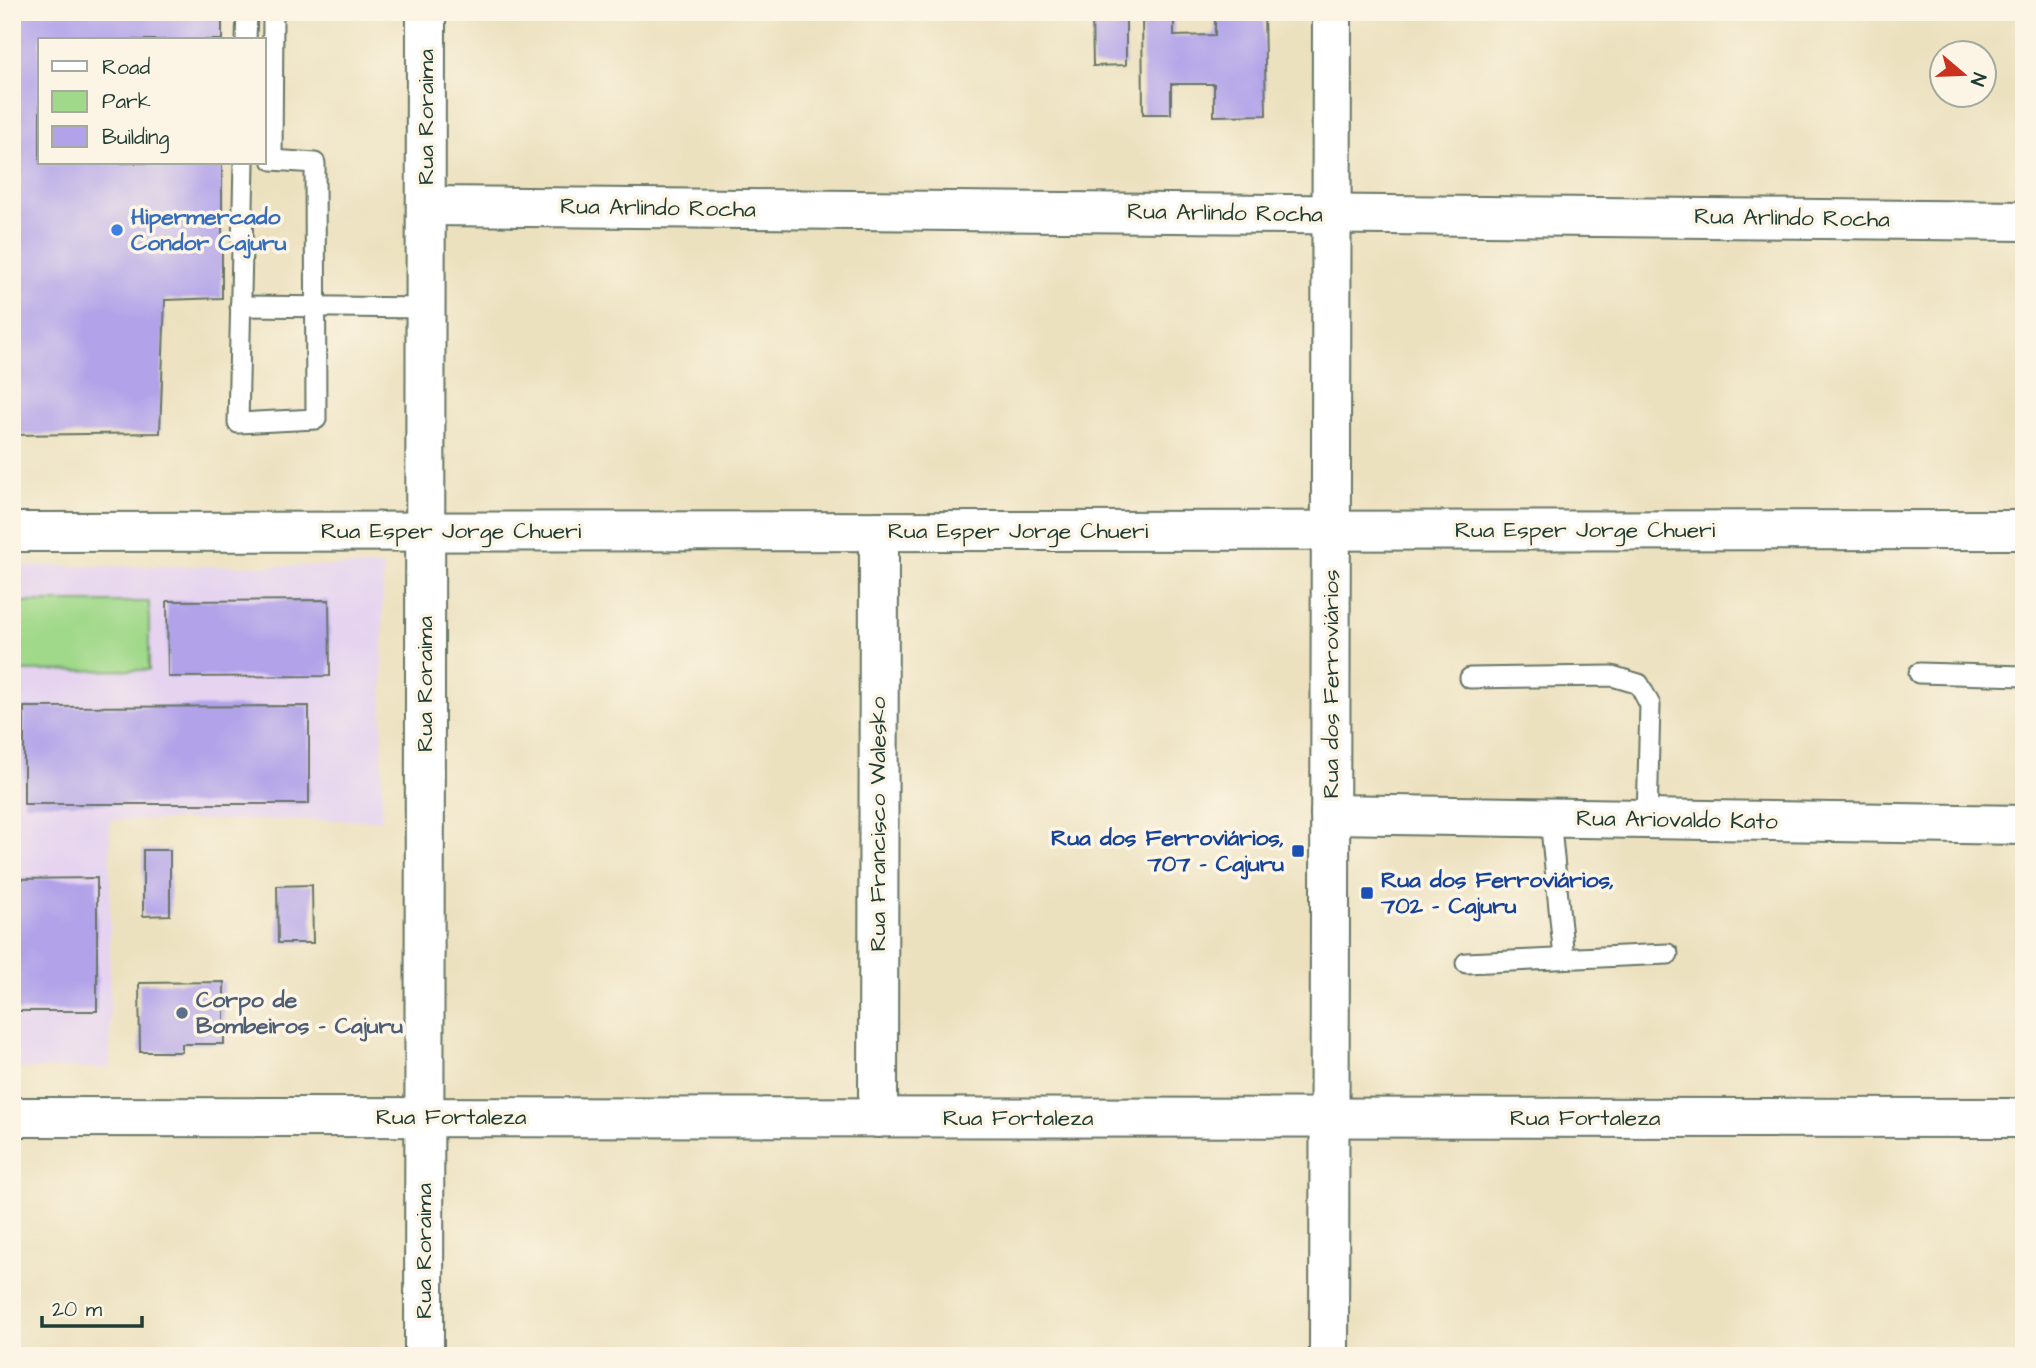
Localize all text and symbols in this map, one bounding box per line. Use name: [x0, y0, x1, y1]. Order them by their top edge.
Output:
legend: [38, 38, 266, 164]
north arrow: [1927, 38, 1997, 108]
street label: Rua Roraima: [410, 49, 442, 185]
text: Road: [102, 53, 150, 82]
text: N: [1963, 69, 1992, 89]
text: Park: [102, 87, 151, 116]
text: Building: [102, 123, 170, 154]
street label: Rua Arlindo Rocha: [560, 190, 757, 226]
street label: Rua Arlindo Rocha: [1127, 195, 1324, 231]
street label: Rua Arlindo Rocha: [1694, 200, 1891, 236]
place label: Hipermercado Condor Cajuru: [131, 201, 287, 259]
marker: Hipermercado Condor Cajuru: [109, 222, 125, 238]
street label: Rua Esper Jorge Chueri: [1455, 514, 1716, 547]
street label: Rua Esper Jorge Chueri: [321, 515, 582, 548]
street label: Rua Esper Jorge Chueri: [888, 515, 1149, 548]
street label: Rua dos Ferroviários: [1315, 570, 1347, 798]
street label: Rua Roraima: [409, 616, 441, 752]
street label: Rua Francisco Walesko: [862, 696, 894, 952]
street label: Rua Ariovaldo Kato: [1576, 802, 1778, 838]
place label: Rua dos Ferroviários, 707 - Cajuru: [1051, 822, 1284, 880]
marker: Rua dos Ferroviários, 707 - Cajuru: [1290, 843, 1306, 859]
place label: Rua dos Ferroviários, 702 - Cajuru: [1380, 864, 1614, 922]
marker: Rua dos Ferroviários, 702 - Cajuru: [1359, 885, 1375, 901]
place label: Corpo de Bombeiros - Cajuru: [196, 984, 403, 1042]
marker: Corpo de Bombeiros - Cajuru: [174, 1005, 190, 1021]
street label: Rua Fortaleza: [376, 1101, 527, 1133]
street label: Rua Fortaleza: [943, 1102, 1094, 1134]
street label: Rua Fortaleza: [1510, 1102, 1661, 1134]
street label: Rua Roraima: [408, 1183, 440, 1319]
scale bar: [42, 1284, 142, 1328]
text: 20 m: [52, 1295, 103, 1324]

